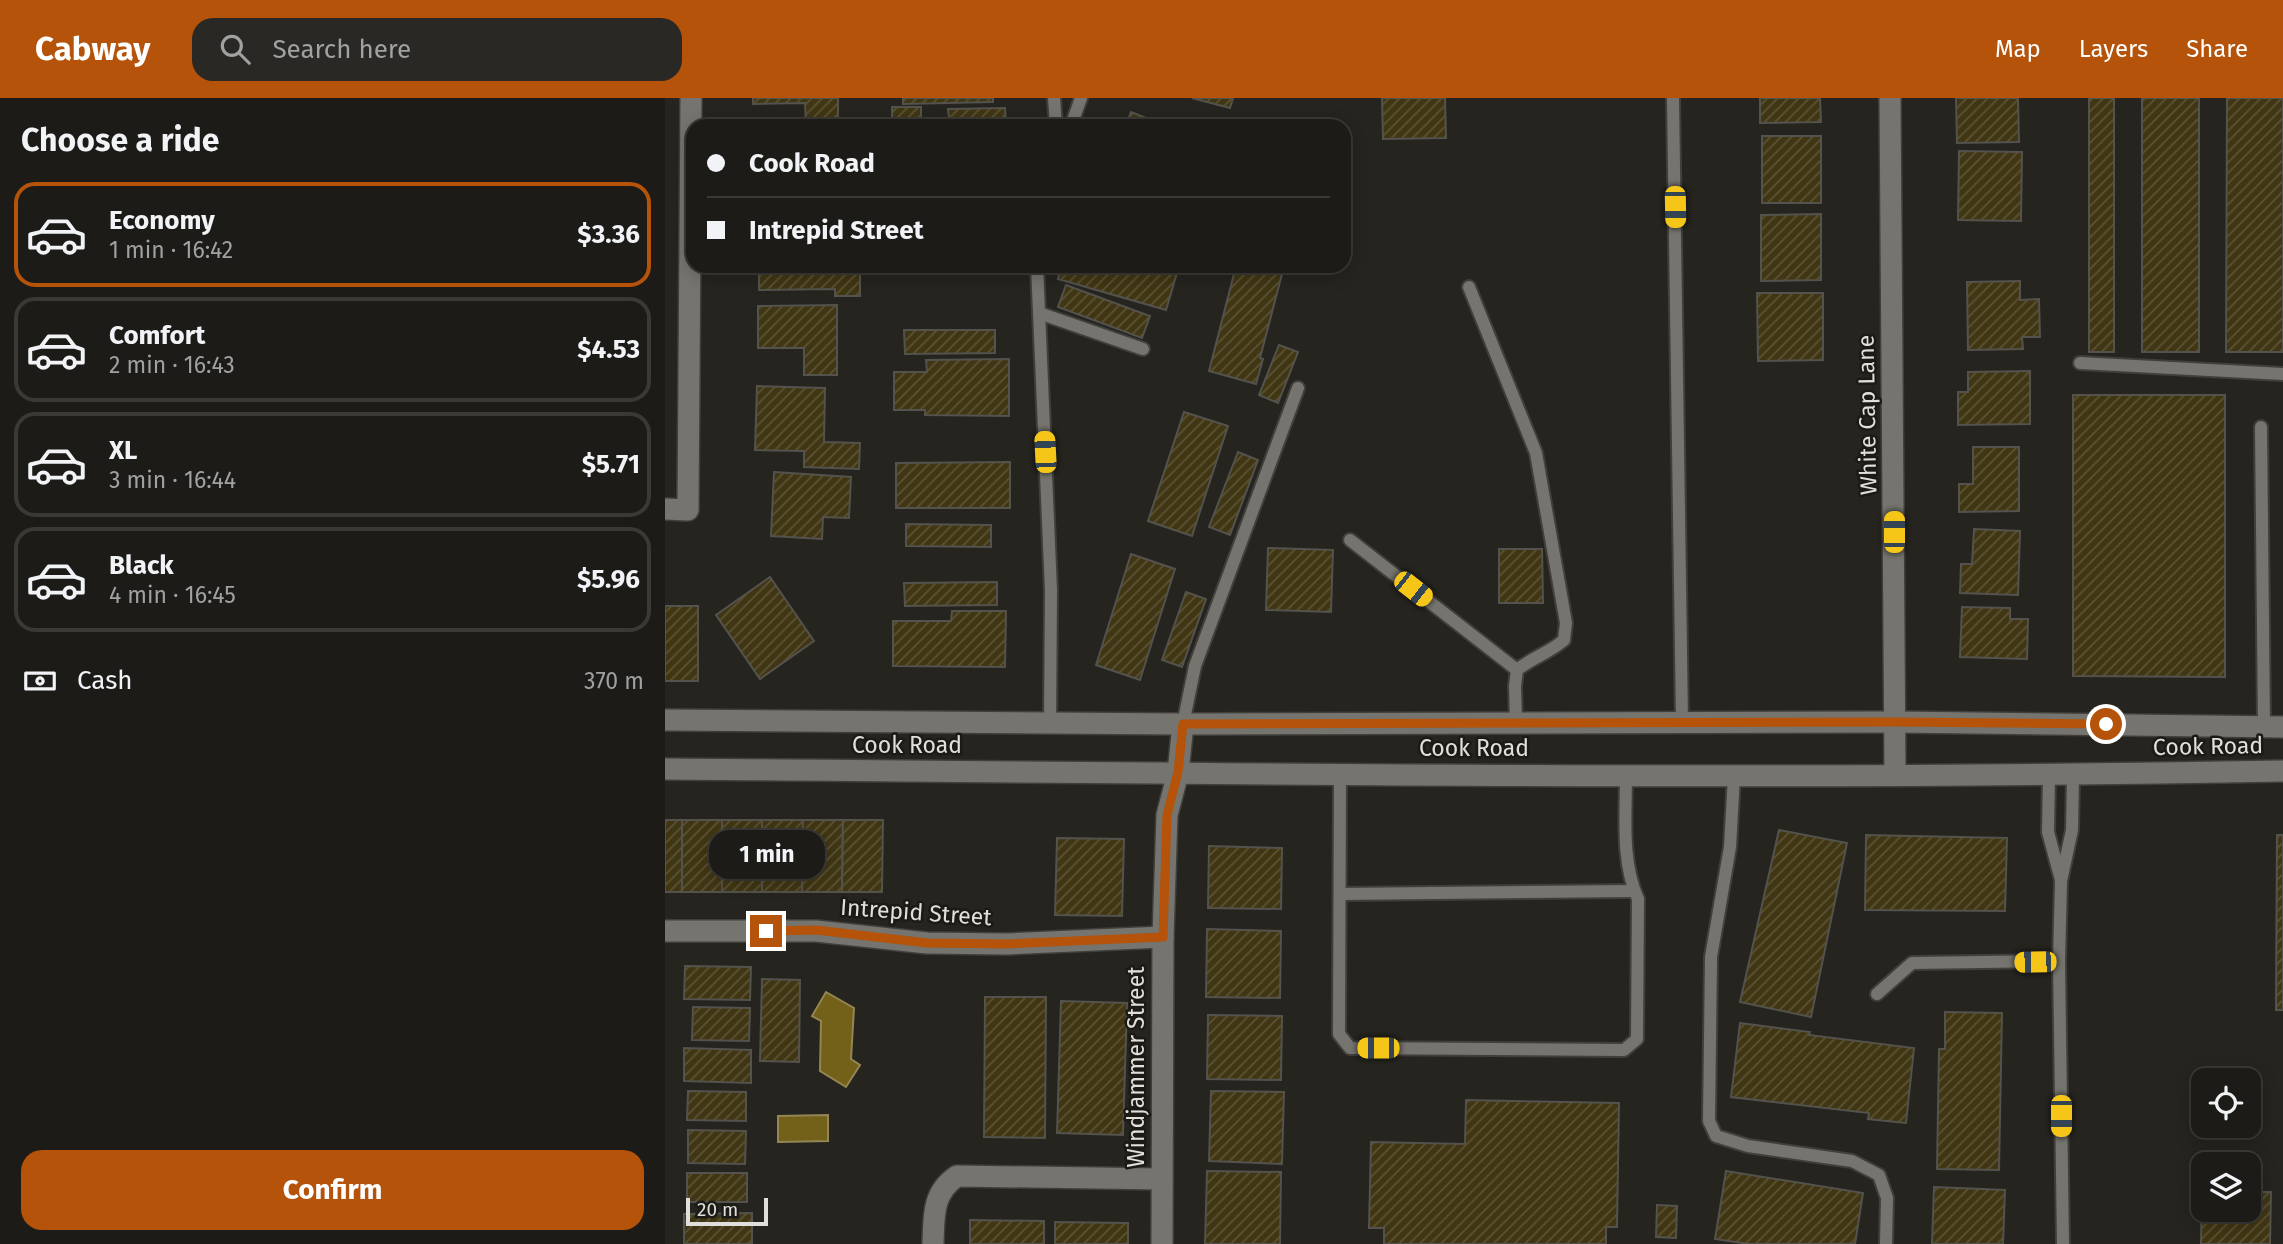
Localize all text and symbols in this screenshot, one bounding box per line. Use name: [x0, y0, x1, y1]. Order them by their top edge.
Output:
search box: [192, 18, 682, 81]
text: Cabway: [35, 29, 150, 69]
icon: search: [216, 30, 254, 68]
text: Search here: [272, 34, 411, 65]
text: Map: [1995, 35, 2041, 63]
text: Layers: [2079, 35, 2148, 63]
text: Share: [2186, 35, 2248, 63]
text: Choose a ride: [21, 121, 219, 159]
text: Cook Road: [749, 148, 875, 179]
car: [1665, 186, 1686, 228]
icon: car: [25, 203, 88, 266]
text: Economy: [109, 205, 215, 236]
text: Intrepid Street: [749, 215, 924, 246]
text: $3.36: [577, 219, 640, 250]
text: 1 min · 16:42: [109, 236, 233, 264]
icon: car: [25, 318, 88, 381]
text: Comfort: [109, 320, 205, 351]
text: $4.53: [577, 334, 640, 365]
street label: White Cap Lane: [1852, 335, 1882, 495]
text: 2 min · 16:43: [109, 351, 235, 379]
car: [1034, 430, 1057, 474]
icon: car: [25, 433, 88, 496]
text: XL: [109, 435, 137, 466]
text: $5.71: [582, 449, 640, 480]
text: 3 min · 16:44: [109, 466, 236, 494]
car: [1884, 511, 1905, 553]
icon: car: [25, 548, 88, 611]
text: Black: [109, 550, 174, 581]
text: $5.96: [577, 564, 640, 595]
car: [1390, 568, 1437, 610]
text: 4 min · 16:45: [109, 581, 236, 609]
icon: cash: [21, 662, 59, 700]
text: Cash: [77, 665, 133, 696]
text: 370 m: [584, 667, 644, 695]
route start: [2090, 708, 2122, 740]
street label: Cook Road: [852, 731, 962, 759]
street label: Cook Road: [2153, 731, 2263, 761]
street label: Cook Road: [1419, 734, 1529, 762]
callout: 1 min: [708, 830, 824, 878]
text: 1 min: [739, 840, 795, 868]
street label: Intrepid Street: [839, 893, 993, 931]
route end: [750, 915, 782, 947]
car: [2014, 951, 2057, 973]
street label: Windjammer Street: [1122, 966, 1150, 1168]
car: [1358, 1038, 1400, 1059]
map controls: [2191, 1068, 2261, 1222]
button: locate: [2191, 1068, 2261, 1138]
car: [2051, 1095, 2072, 1137]
button: Confirm: [21, 1150, 644, 1230]
button: layers: [2191, 1152, 2261, 1222]
scale bar: [686, 1195, 768, 1227]
text: 20 m: [697, 1198, 738, 1221]

